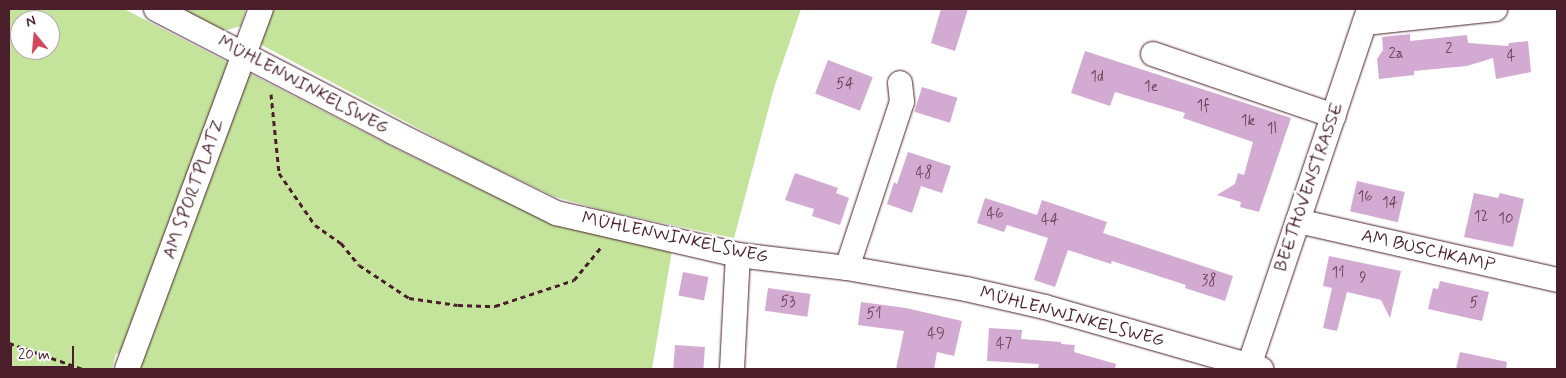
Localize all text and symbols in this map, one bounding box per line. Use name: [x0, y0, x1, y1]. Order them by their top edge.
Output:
north arrow: [10, 10, 60, 60]
text: N: [24, 12, 38, 32]
street label: MÜHLENWINKELSWEG: [214, 31, 392, 139]
house number: 2: [1445, 41, 1453, 59]
house number: 2a: [1388, 46, 1404, 64]
house number: 4: [1507, 48, 1515, 66]
house number: 1d: [1090, 69, 1104, 87]
house number: 54: [836, 76, 854, 94]
house number: 1e: [1144, 79, 1158, 97]
house number: 1f: [1196, 98, 1210, 116]
street label: BEETHOVENSTRASSE: [1270, 99, 1348, 275]
house number: 1k: [1241, 113, 1255, 131]
street label: AM SPORTPLATZ: [160, 119, 228, 259]
house number: 1l: [1267, 121, 1277, 139]
house number: 48: [916, 165, 932, 183]
house number: 16: [1358, 189, 1372, 207]
house number: 14: [1382, 195, 1398, 213]
house number: 46: [986, 206, 1004, 224]
street label: MÜHLENWINKELSWEG: [580, 208, 770, 268]
house number: 12: [1474, 209, 1488, 227]
house number: 10: [1498, 211, 1514, 229]
house number: 44: [1041, 212, 1059, 230]
street label: AM BUSCHKAMP: [1359, 225, 1497, 277]
house number: 11: [1331, 265, 1345, 283]
house number: 9: [1359, 270, 1367, 288]
house number: 38: [1202, 273, 1216, 291]
street label: MÜHLENWINKELSWEG: [977, 282, 1167, 352]
house number: 53: [780, 294, 796, 312]
house number: 5: [1470, 295, 1478, 313]
house number: 51: [866, 306, 882, 324]
house number: 49: [927, 326, 945, 344]
scale bar: [12, 336, 76, 368]
house number: 47: [996, 336, 1012, 354]
text: 20 m: [18, 345, 50, 365]

